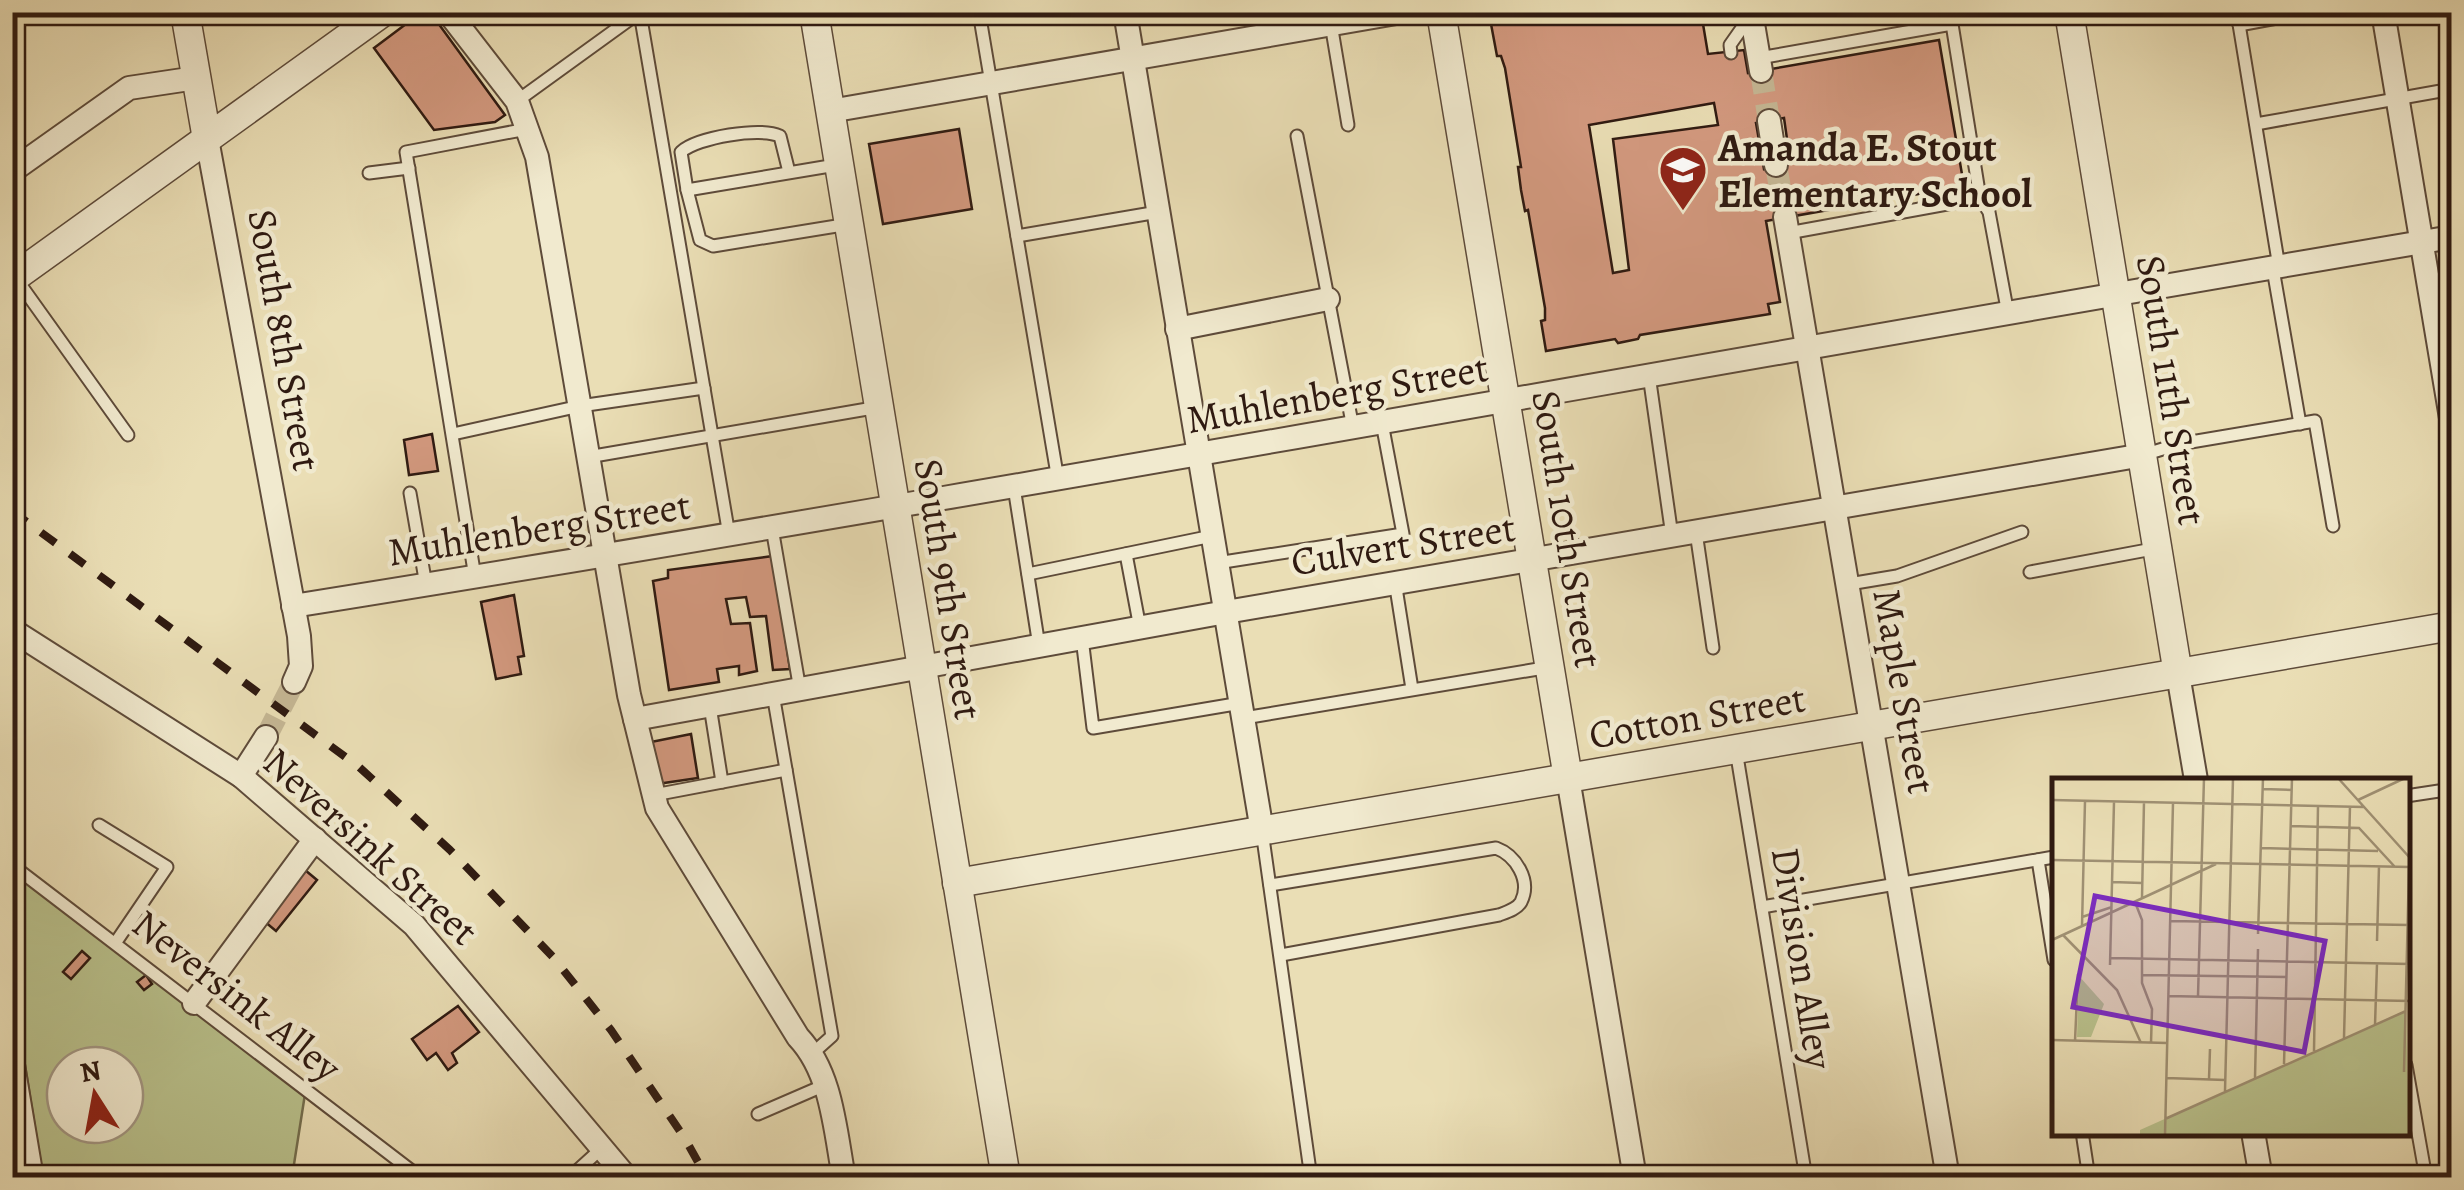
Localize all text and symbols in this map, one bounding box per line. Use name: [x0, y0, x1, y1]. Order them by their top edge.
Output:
place label: Amanda E. Stout Elementary School: [1717, 120, 2033, 221]
school or university icon: Amanda E. Stout Elementary School: [1657, 144, 1709, 212]
street label: South 8th Street: [234, 205, 335, 475]
street label: South 11th Street: [2123, 251, 2220, 529]
street label: Muhlenberg Street: [1182, 340, 1492, 447]
street label: South 10th Street: [1518, 386, 1617, 672]
street label: South 9th Street: [901, 455, 996, 724]
street label: Muhlenberg Street: [384, 477, 694, 580]
street label: Culvert Street: [1287, 500, 1519, 589]
street label: Maple Street: [1859, 584, 1950, 798]
street label: Cotton Street: [1585, 670, 1810, 763]
street label: Neversink Street: [251, 735, 490, 958]
inset map: [2052, 778, 2409, 1135]
street label: Division Alley: [1758, 843, 1847, 1074]
street label: Neversink Alley: [121, 896, 354, 1095]
north arrow: [45, 1045, 145, 1145]
text: N: [77, 1051, 104, 1092]

